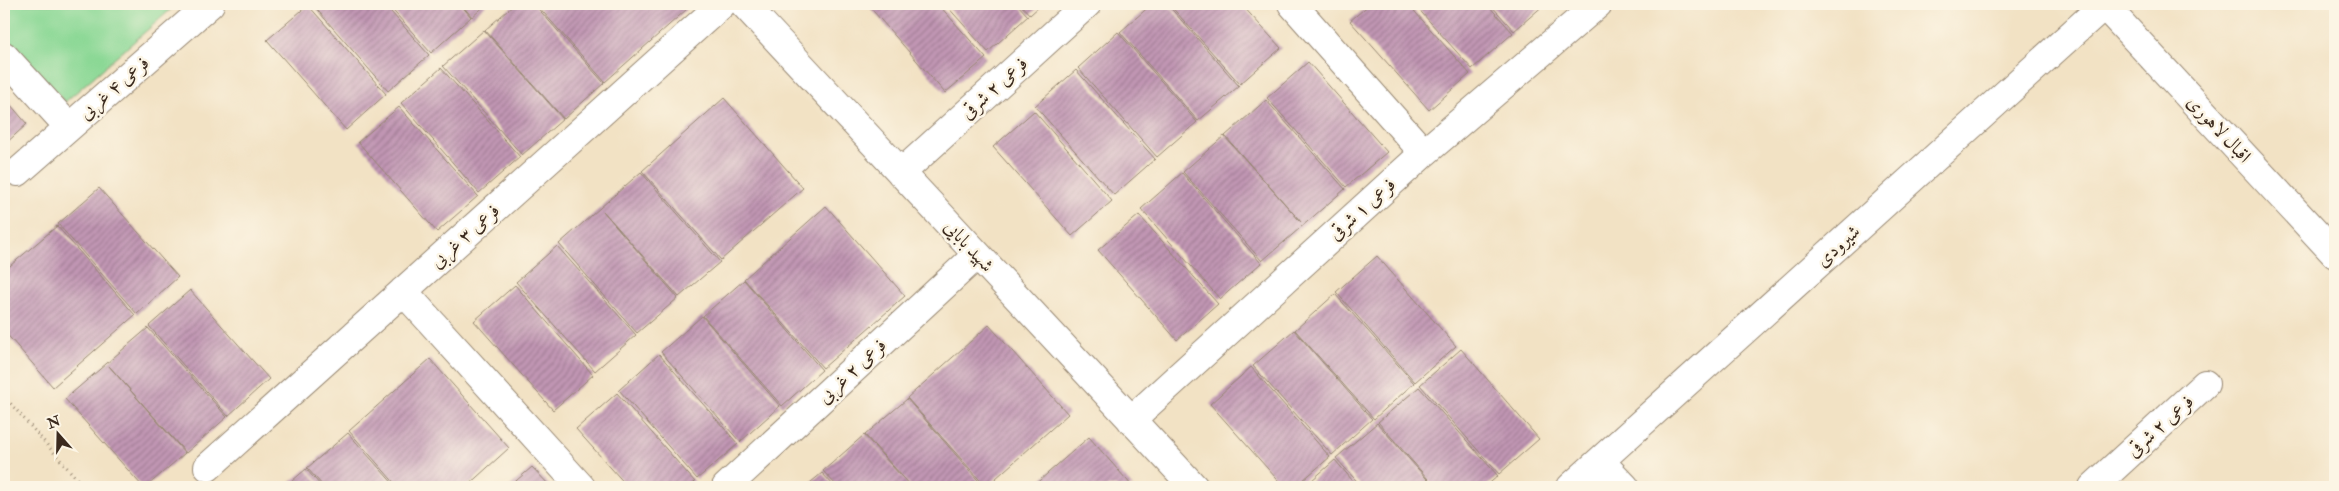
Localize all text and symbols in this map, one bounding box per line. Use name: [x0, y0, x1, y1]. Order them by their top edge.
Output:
street label: فرعی ۴ غربی: [74, 51, 155, 127]
street label: فرعی ۲ شرقی: [955, 52, 1033, 124]
street label: اقبال لاهوری: [2182, 90, 2256, 168]
street label: فرعی ۱ شرقی: [1323, 173, 1401, 245]
street label: فرعی ۳ غربی: [425, 199, 506, 275]
street label: شهید بابایی: [938, 215, 999, 278]
street label: شیرودی: [1811, 220, 1865, 272]
street label: فرعی ۲ غربی: [813, 333, 893, 410]
street label: فرعی ۲ شرقی: [2121, 390, 2199, 462]
north arrow: [32, 408, 82, 458]
text: N: [44, 412, 63, 433]

